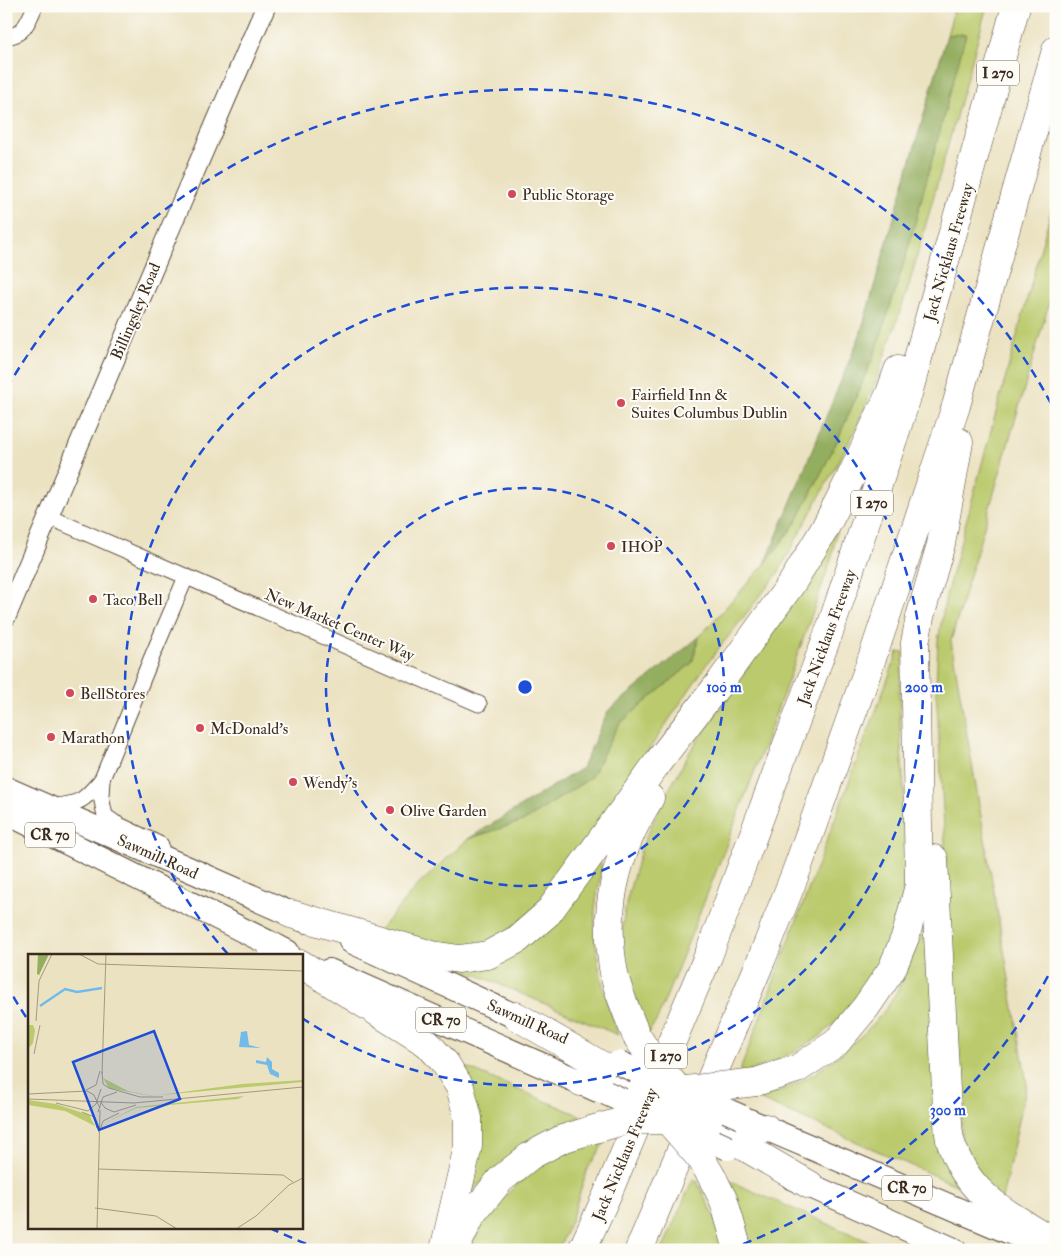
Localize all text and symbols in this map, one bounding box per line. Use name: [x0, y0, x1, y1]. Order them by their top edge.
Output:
road number: I 270: [977, 60, 1019, 86]
street label: Jack Nicklaus Freeway: [919, 180, 979, 325]
place label: Public Storage: [522, 185, 615, 205]
marker: Public Storage: [506, 188, 518, 200]
street label: Billingsley Road: [107, 260, 165, 363]
place label: Fairfield Inn & Suites Columbus Dublin: [631, 385, 788, 423]
marker: Fairfield Inn & Suites Columbus Dublin: [615, 397, 627, 409]
road number: I 270: [851, 490, 893, 516]
place label: IHOP: [621, 537, 663, 557]
marker: IHOP: [605, 540, 617, 552]
street label: Jack Nicklaus Freeway: [793, 566, 862, 709]
street label: New Market Center Way: [262, 584, 418, 666]
place label: Taco Bell: [103, 590, 163, 610]
marker: Taco Bell: [87, 593, 99, 605]
centre of rings: [516, 678, 534, 696]
text: 100 m: [706, 678, 742, 697]
text: 200 m: [905, 678, 943, 697]
place label: BellStores: [80, 684, 145, 704]
marker: BellStores: [64, 687, 76, 699]
place label: McDonald's: [210, 719, 288, 739]
marker: McDonald's: [194, 722, 206, 734]
place label: Marathon: [61, 728, 125, 748]
marker: Marathon: [45, 731, 57, 743]
place label: Wendy's: [302, 773, 357, 793]
marker: Wendy's: [287, 776, 299, 788]
place label: Olive Garden: [400, 801, 487, 821]
marker: Olive Garden: [384, 804, 396, 816]
road number: CR 70: [25, 822, 75, 848]
street label: Sawmill Road: [114, 830, 201, 884]
inset map: [28, 954, 302, 1228]
street label: Sawmill Road: [484, 995, 571, 1049]
road number: CR 70: [416, 1008, 466, 1032]
road number: I 270: [645, 1044, 687, 1068]
street label: Jack Nicklaus Freeway: [587, 1084, 663, 1225]
text: 300 m: [930, 1101, 966, 1120]
road number: CR 70: [882, 1176, 932, 1200]

